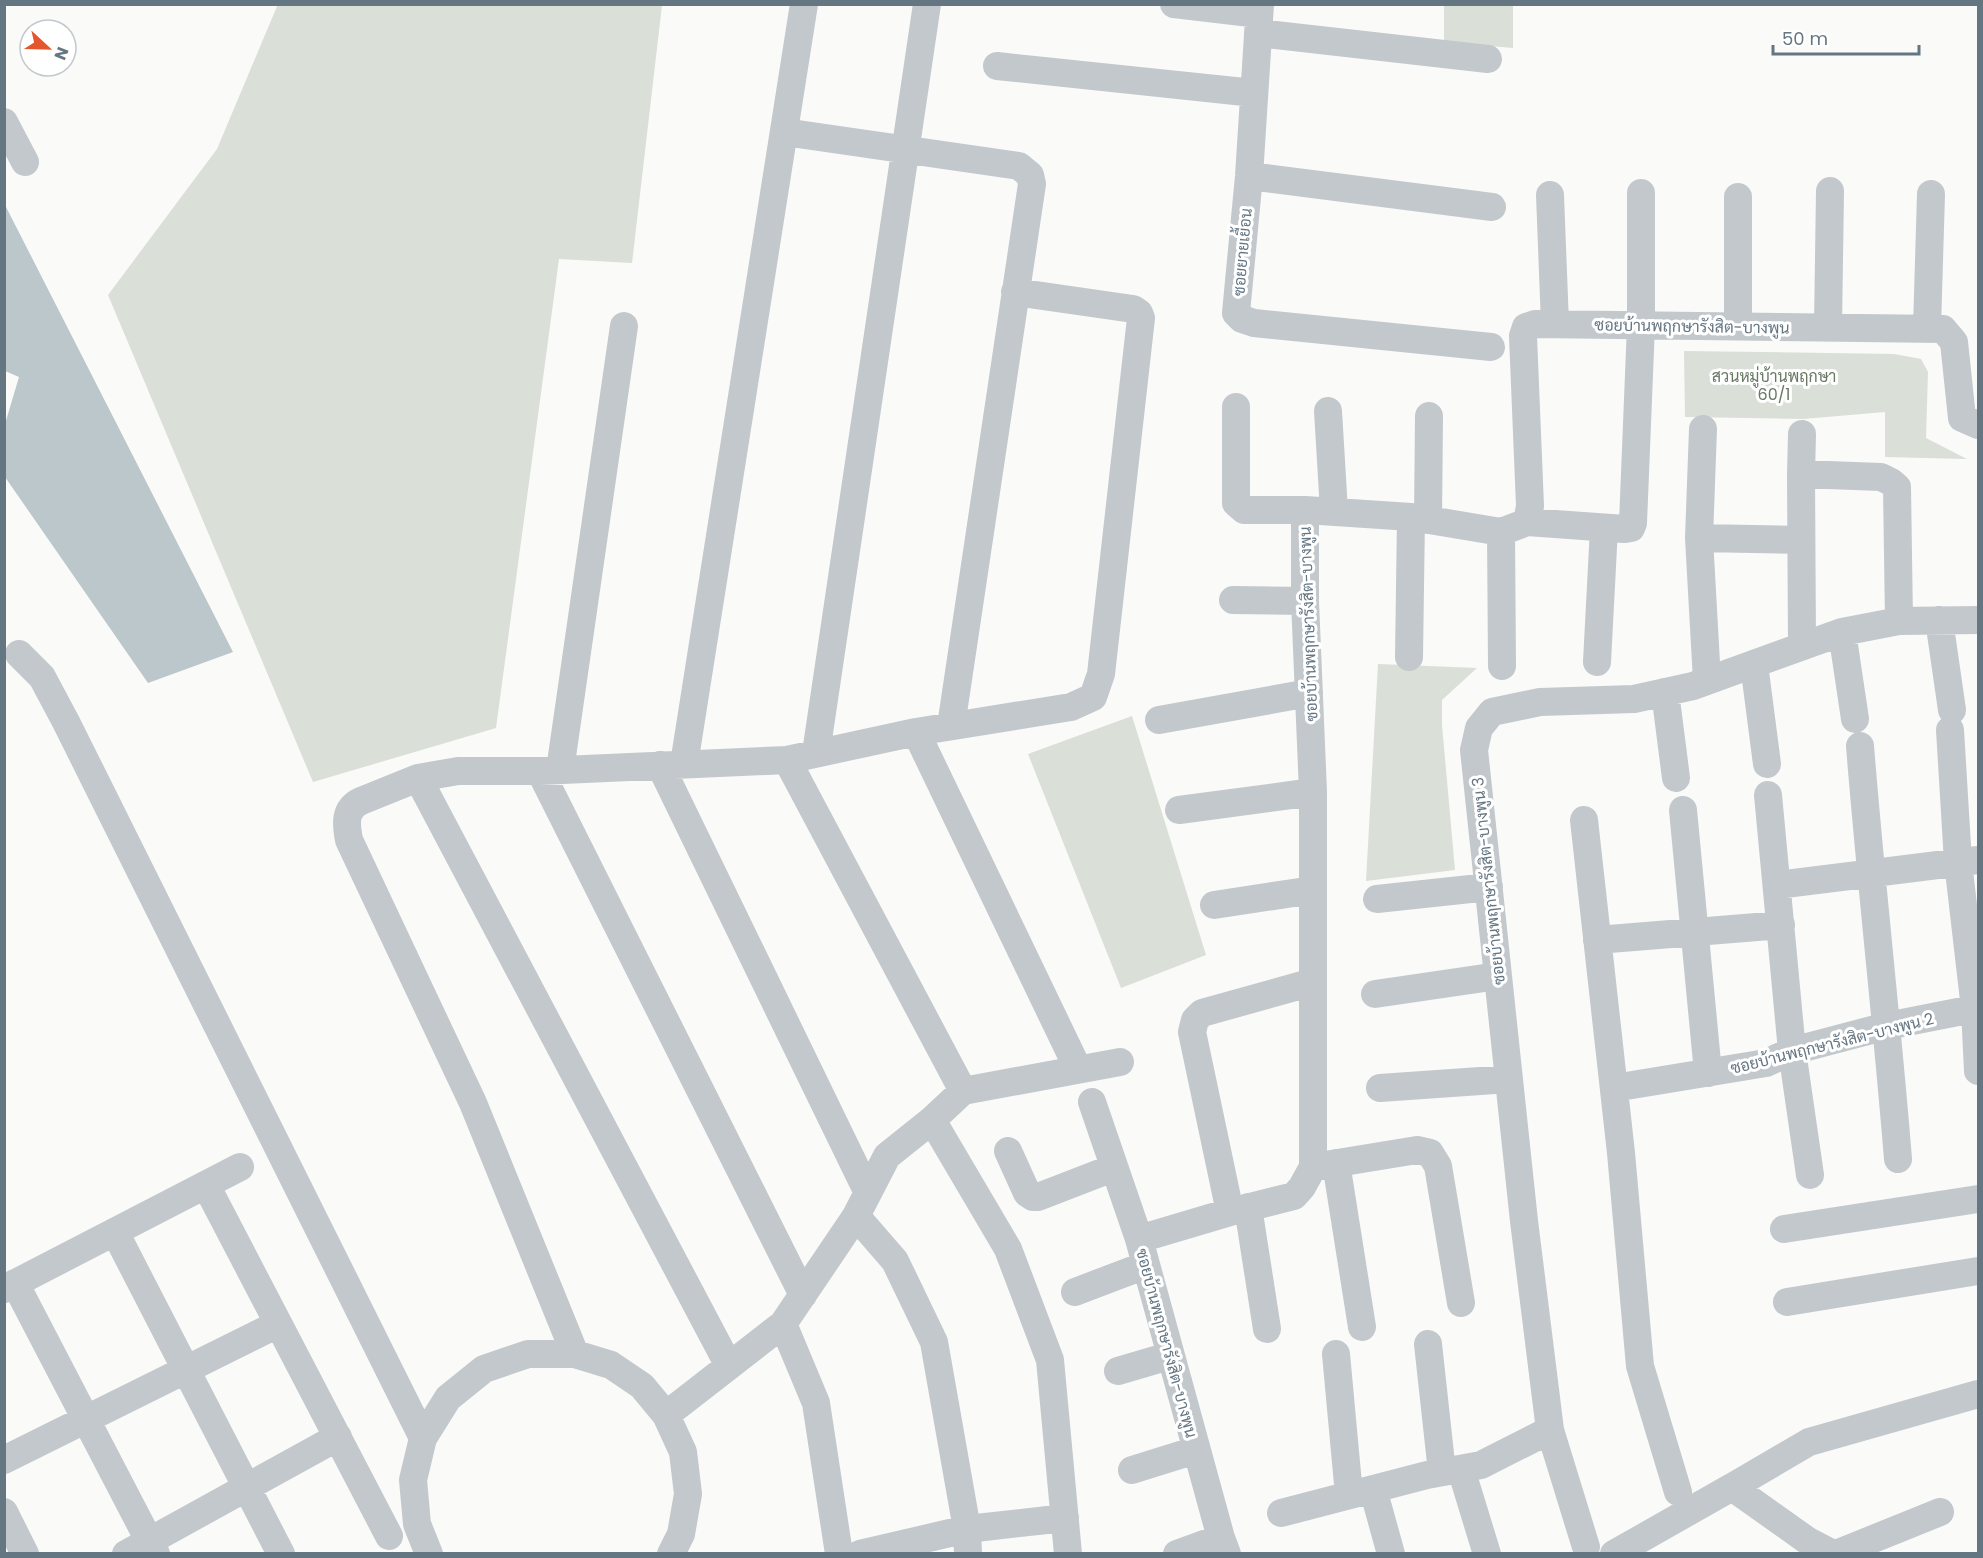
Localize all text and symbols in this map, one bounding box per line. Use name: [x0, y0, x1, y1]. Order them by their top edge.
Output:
north arrow: [18, 18, 78, 78]
scale bar: [1773, 18, 1918, 56]
text: 50 m: [1782, 26, 1828, 51]
text: N: [49, 44, 74, 63]
street label: ซอยยายเยื้อน: [1224, 207, 1258, 297]
street label: ซอยบ้านพฤกษารังสิต-บางพูน: [1594, 313, 1790, 340]
park label: สวนหมู่บ้านพฤกษา 60/1: [1712, 365, 1836, 406]
street label: ซอยบ้านพฤกษารังสิต-บางพูน: [1294, 526, 1323, 722]
street label: ซอยบ้านพฤกษารังสิต-บางพูน 3: [1466, 776, 1511, 986]
street label: ซอยบ้านพฤกษารังสิต-บางพูน 2: [1728, 1007, 1936, 1080]
street label: ซอยบ้านพฤกษารังสิต-บางพูน: [1130, 1246, 1203, 1440]

